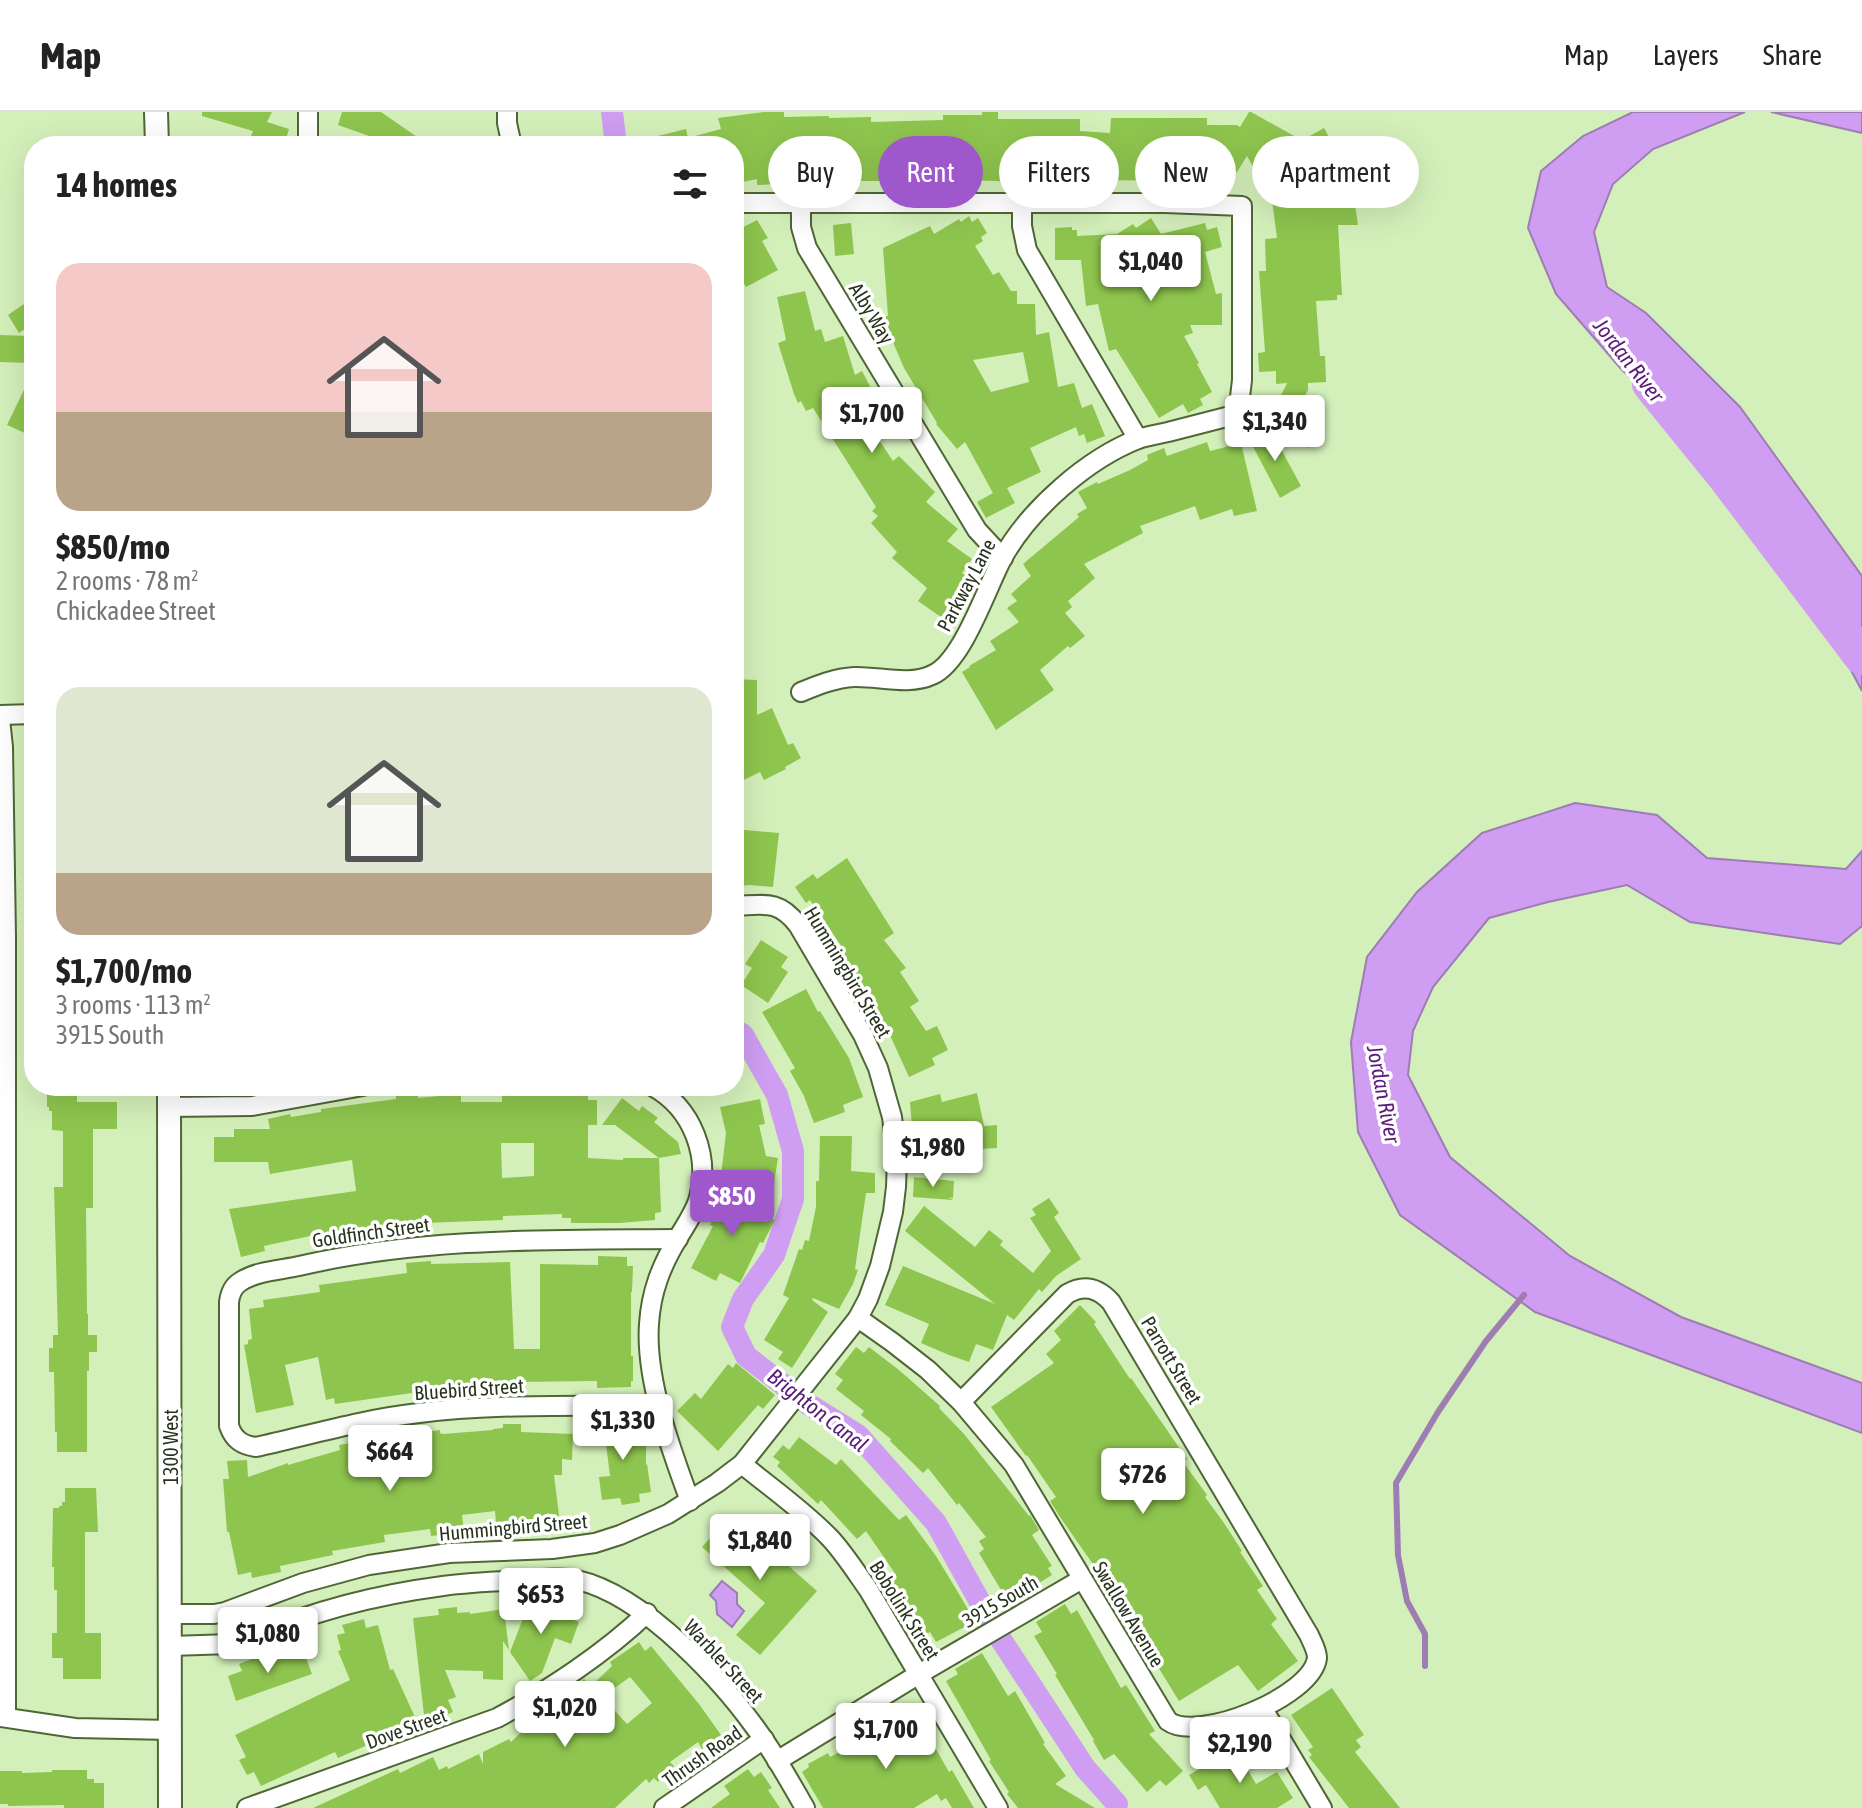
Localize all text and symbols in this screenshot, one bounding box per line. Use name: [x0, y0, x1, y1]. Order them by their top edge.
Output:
text: Map: [40, 34, 101, 77]
text: Map: [1564, 39, 1609, 71]
text: Layers: [1653, 39, 1719, 71]
text: Share: [1763, 39, 1822, 71]
chip: Buy: [768, 136, 862, 208]
chip: Rent: [878, 136, 983, 208]
chip: Filters: [999, 136, 1119, 208]
chip: New: [1135, 136, 1236, 208]
chip: Apartment: [1252, 136, 1419, 208]
icon: filters: [668, 162, 712, 206]
text: 14 homes: [56, 165, 177, 204]
pin: $1,040: [1086, 235, 1216, 303]
text: $1,040: [1119, 246, 1183, 276]
street label: Alby Way: [845, 278, 899, 348]
water label: Jordan River: [1588, 312, 1671, 408]
icon: home: [312, 315, 456, 459]
pin: $1,700: [807, 387, 937, 455]
pin: $1,340: [1210, 395, 1340, 463]
text: $1,700: [840, 398, 904, 428]
text: $1,340: [1243, 406, 1307, 436]
text: $850/mo: [56, 527, 170, 566]
street label: Parkway Lane: [932, 535, 1000, 635]
text: 2 rooms · 78 m²: [56, 566, 198, 596]
text: Chickadee Street: [56, 596, 216, 626]
icon: home: [312, 739, 456, 883]
street label: Hummingbird Street: [800, 902, 896, 1042]
text: $1,700/mo: [56, 951, 192, 990]
text: 3 rooms · 113 m²: [56, 990, 211, 1020]
text: 3915 South: [56, 1020, 164, 1050]
water label: Jordan River: [1362, 1042, 1406, 1147]
pin: $1,980: [868, 1121, 998, 1189]
text: $1,980: [901, 1132, 965, 1162]
pin: $850: [685, 1170, 779, 1238]
text: $850: [708, 1181, 756, 1211]
street label: Goldfinch Street: [311, 1212, 431, 1252]
street label: Parrott Street: [1137, 1312, 1207, 1408]
water label: Brighton Canal: [763, 1363, 873, 1457]
street label: Bluebird Street: [414, 1374, 525, 1404]
pin: $1,330: [558, 1394, 688, 1462]
text: $1,330: [591, 1405, 655, 1435]
street label: 1300 West: [159, 1409, 182, 1485]
pin: $664: [343, 1425, 437, 1493]
text: $664: [366, 1436, 414, 1466]
pin: $726: [1096, 1448, 1190, 1516]
text: $726: [1119, 1459, 1167, 1489]
street label: Hummingbird Street: [438, 1509, 588, 1545]
pin: $1,840: [695, 1514, 825, 1582]
text: $1,840: [728, 1525, 792, 1555]
street label: Bobolink Street: [865, 1556, 945, 1664]
street label: Swallow Avenue: [1089, 1557, 1169, 1671]
pin: $653: [494, 1568, 588, 1636]
street label: 3915 South: [958, 1570, 1042, 1632]
text: $653: [517, 1579, 565, 1609]
pin: $1,080: [203, 1607, 333, 1675]
street label: Warbler Street: [680, 1615, 768, 1708]
text: $1,080: [236, 1618, 300, 1648]
pin: $1,020: [500, 1681, 630, 1749]
text: $1,020: [533, 1692, 597, 1722]
street label: Dove Street: [363, 1703, 450, 1753]
pin: $1,700: [821, 1703, 951, 1771]
text: $1,700: [854, 1714, 918, 1744]
pin: $2,190: [1175, 1717, 1305, 1785]
street label: Thrush Road: [658, 1720, 746, 1792]
text: $2,190: [1208, 1728, 1272, 1758]

